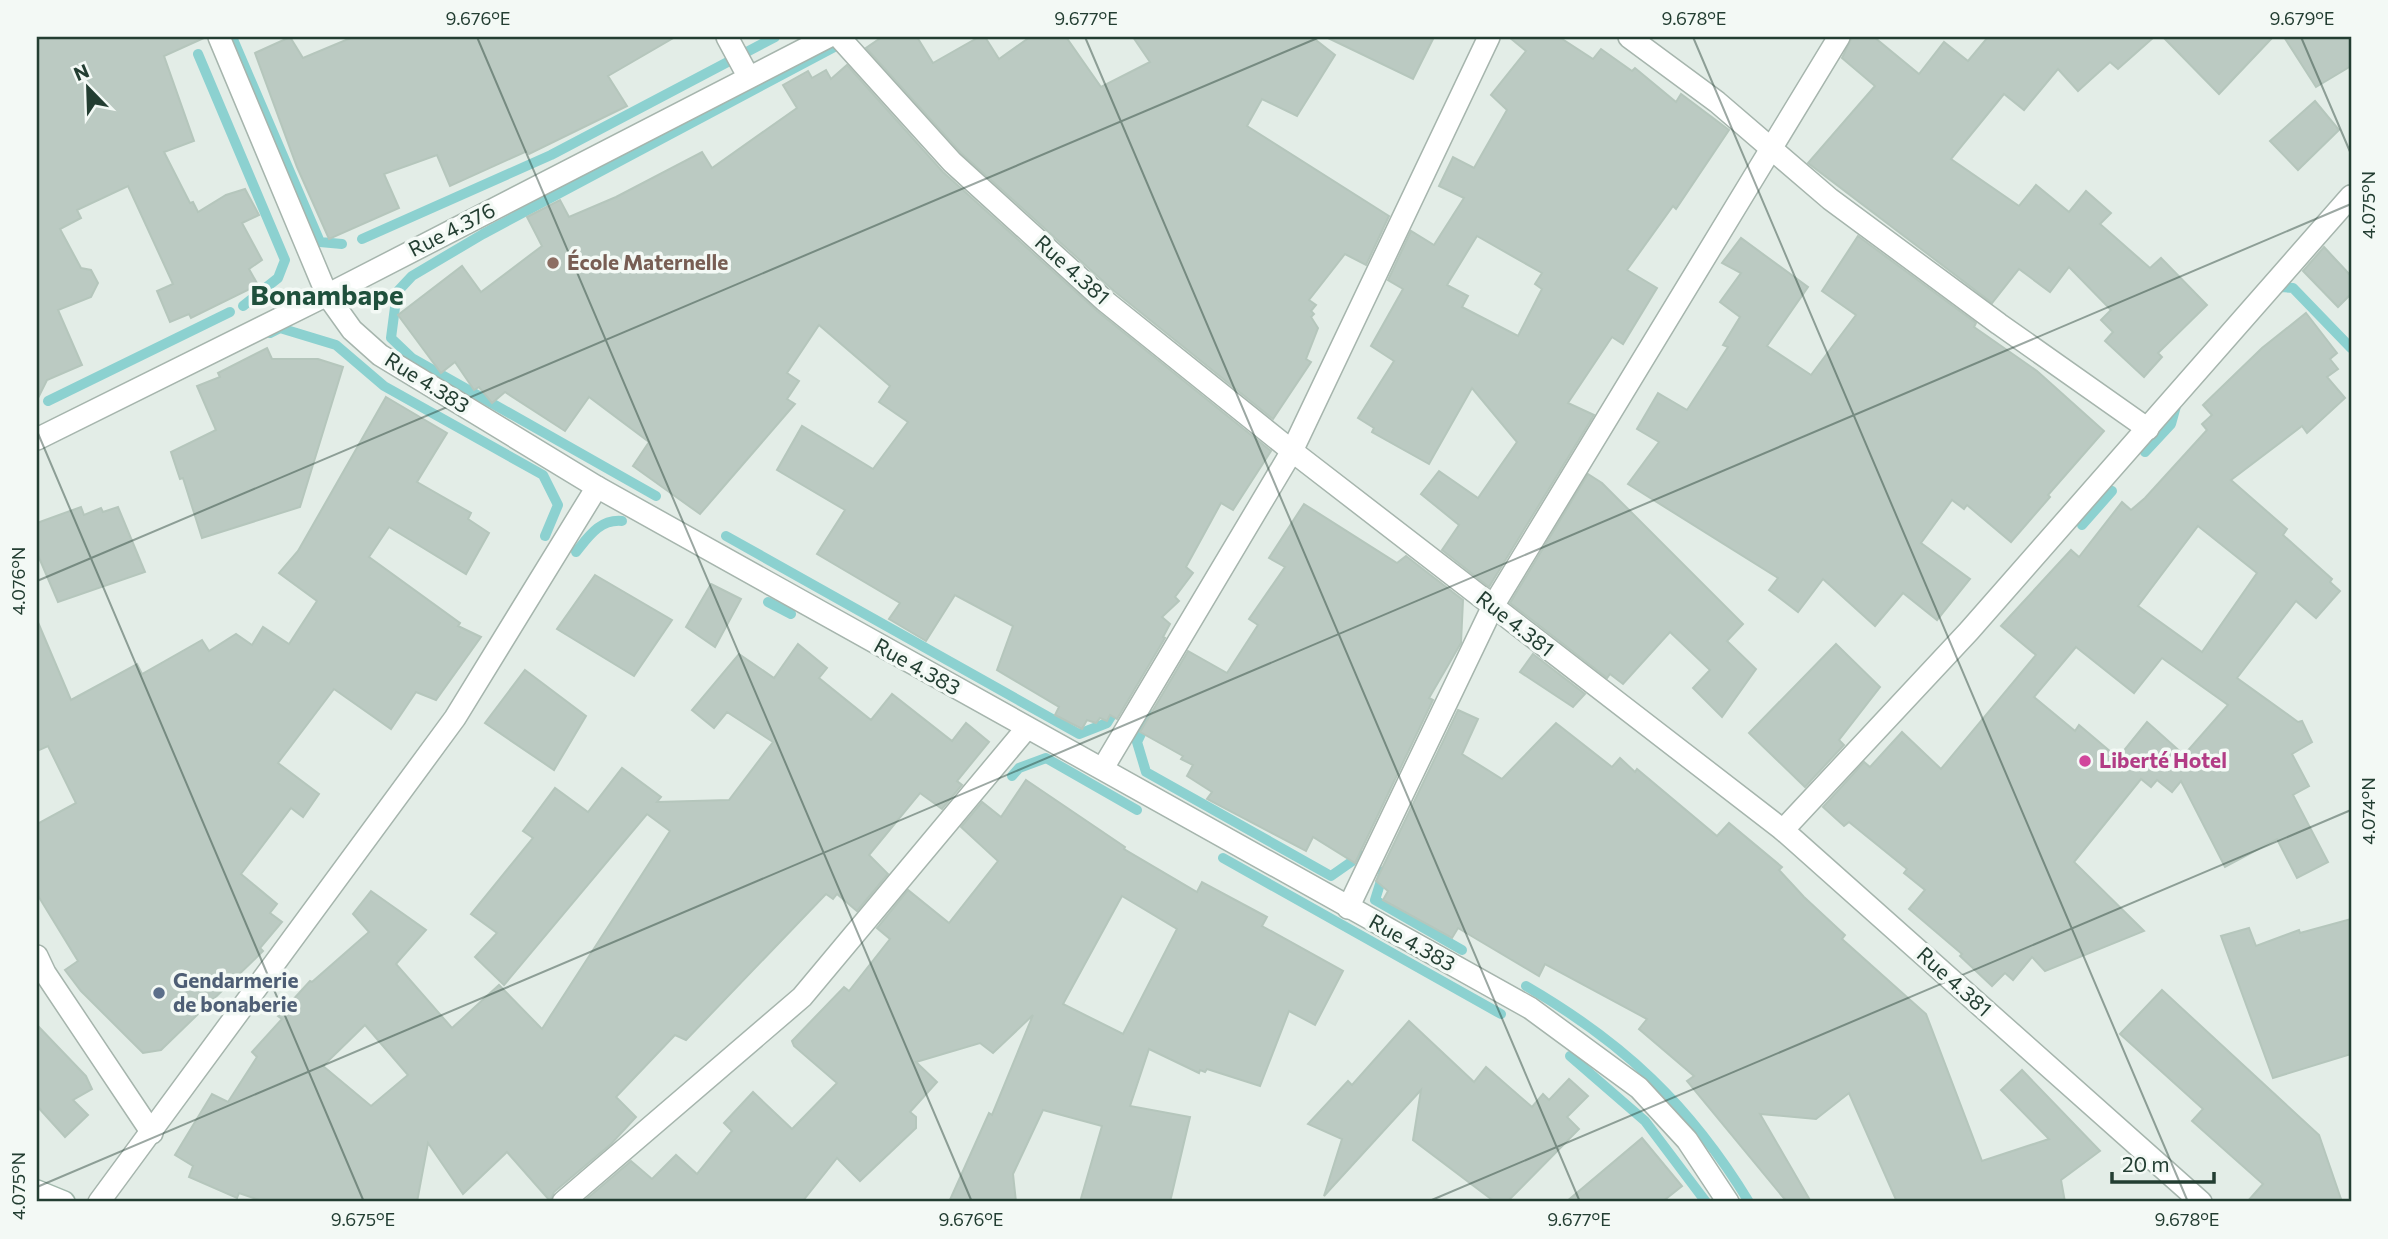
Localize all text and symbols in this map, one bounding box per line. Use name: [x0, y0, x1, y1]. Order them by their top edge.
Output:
text: 9.676°E: [446, 7, 510, 29]
text: 9.677°E: [1054, 7, 1118, 29]
text: 9.678°E: [1662, 7, 1726, 29]
text: 9.679°E: [2270, 7, 2334, 29]
north arrow: [52, 52, 122, 122]
text: N: [70, 59, 92, 85]
text: 4.075°N: [2357, 171, 2379, 239]
street label: Rue 4.376: [404, 196, 499, 261]
street label: Rue 4.381: [1030, 229, 1116, 309]
place label: École Maternelle: [567, 249, 728, 274]
marker: École Maternelle: [545, 255, 561, 271]
district label: Bonambape: [250, 277, 404, 311]
street label: Rue 4.383: [381, 346, 475, 417]
text: 4.076°N: [7, 547, 29, 615]
street label: Rue 4.381: [1472, 585, 1560, 661]
street label: Rue 4.383: [870, 632, 965, 700]
place label: Liberté Hotel: [2099, 747, 2227, 772]
marker: Liberté Hotel: [2077, 753, 2093, 769]
text: 4.074°N: [2357, 777, 2379, 845]
street label: Rue 4.383: [1365, 908, 1460, 976]
street label: Rue 4.381: [1912, 941, 1998, 1021]
place label: Gendarmerie de bonaberie: [173, 967, 298, 1016]
marker: Gendarmerie de bonaberie: [151, 985, 167, 1001]
scale bar: [2112, 1141, 2213, 1185]
text: 20 m: [2122, 1151, 2170, 1176]
text: 4.075°N: [7, 1152, 29, 1220]
text: 9.675°E: [331, 1208, 395, 1230]
text: 9.676°E: [939, 1208, 1003, 1230]
text: 9.677°E: [1547, 1208, 1611, 1230]
text: 9.678°E: [2155, 1208, 2219, 1230]

